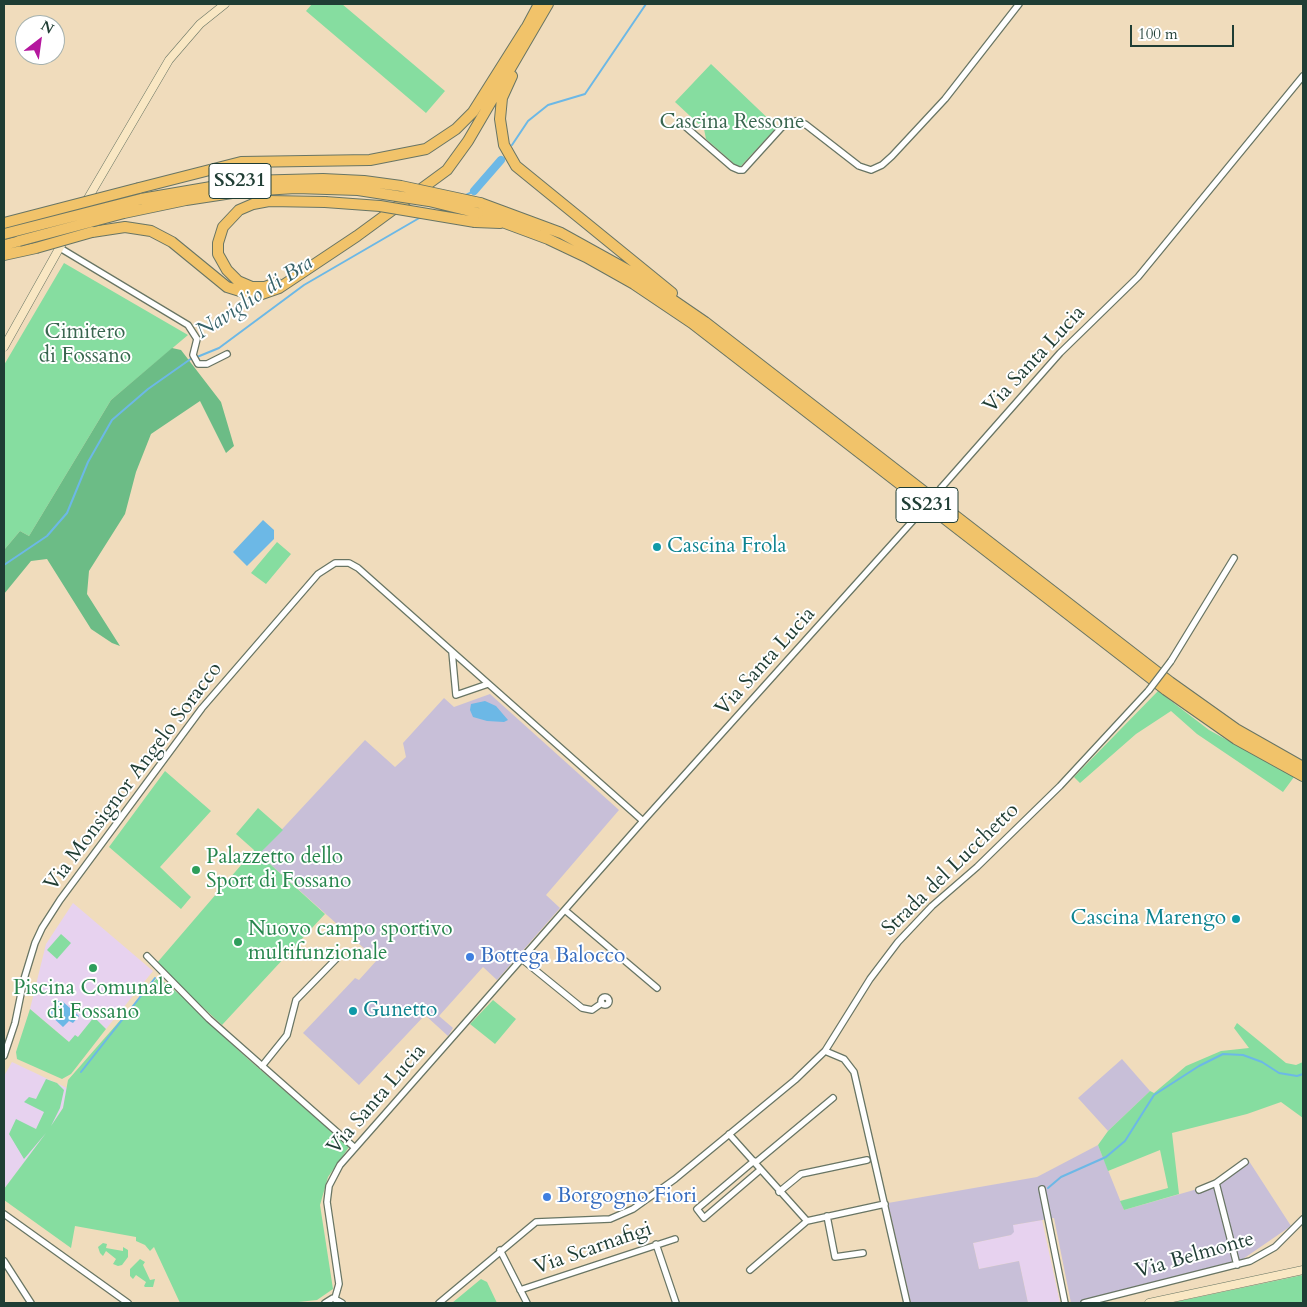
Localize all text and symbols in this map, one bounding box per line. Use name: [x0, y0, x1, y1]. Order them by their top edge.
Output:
north arrow: [15, 15, 65, 65]
scale bar: [1132, 15, 1236, 47]
text: N: [37, 16, 57, 39]
text: 100 m: [1138, 24, 1178, 44]
park label: Cascina Ressone: [659, 110, 805, 136]
road number: SS231: [209, 164, 271, 198]
water label: Naviglio di Bra: [192, 250, 318, 346]
street label: Via Santa Lucia: [979, 301, 1091, 419]
park label: Cimitero di Fossano: [39, 320, 131, 370]
road number: SS231: [896, 488, 958, 522]
place label: Cascina Frola: [667, 534, 787, 560]
marker: Cascina Frola: [651, 541, 663, 553]
street label: Via Santa Lucia: [711, 602, 821, 722]
street label: Via Monsignor Angelo Soracco: [40, 658, 228, 896]
street label: Strada del Lucchetto: [877, 798, 1025, 942]
place label: Palazzetto dello Sport di Fossano: [206, 845, 351, 895]
marker: Palazzetto dello Sport di Fossano: [190, 864, 202, 876]
place label: Cascina Marengo: [1071, 906, 1226, 932]
marker: Cascina Marengo: [1230, 913, 1242, 925]
place label: Nuovo campo sportivo multifunzionale: [248, 917, 453, 967]
marker: Nuovo campo sportivo multifunzionale: [232, 936, 244, 948]
place label: Bottega Balocco: [480, 944, 625, 970]
marker: Bottega Balocco: [464, 951, 476, 963]
marker: Piscina Comunale di Fossano: [87, 962, 99, 974]
place label: Piscina Comunale di Fossano: [13, 976, 173, 1026]
place label: Gunetto: [363, 998, 437, 1024]
marker: Gunetto: [347, 1005, 359, 1017]
street label: Via Santa Lucia: [322, 1040, 432, 1160]
place label: Borgogno Fiori: [557, 1184, 697, 1210]
marker: Borgogno Fiori: [541, 1191, 553, 1203]
street label: Via Scarnafigi: [531, 1217, 655, 1281]
street label: Via Belmonte: [1133, 1227, 1257, 1285]

